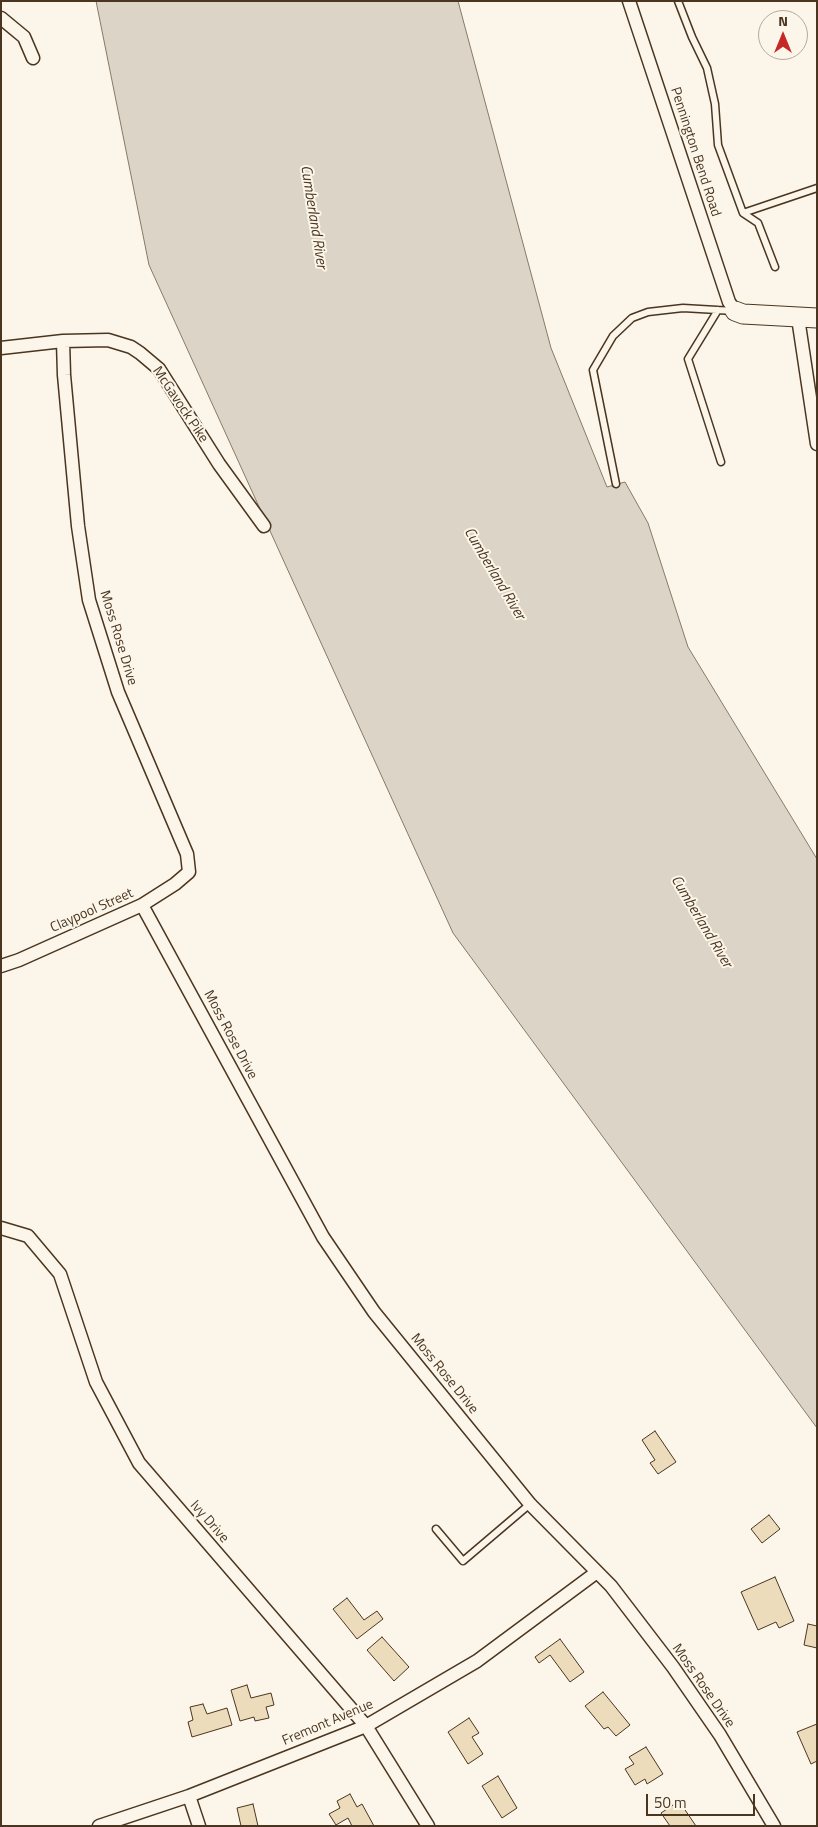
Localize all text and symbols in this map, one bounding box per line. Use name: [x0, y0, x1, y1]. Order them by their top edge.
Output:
north arrow: [758, 10, 808, 60]
text: N: [778, 10, 788, 31]
street label: Pennington Bend Road: [666, 85, 724, 219]
water label: Cumberland River: [296, 164, 330, 270]
street label: McGavock Pike: [148, 364, 212, 446]
water label: Cumberland River: [459, 525, 529, 623]
street label: Moss Rose Drive: [96, 589, 140, 687]
water label: Cumberland River: [666, 873, 736, 971]
street label: Claypool Street: [48, 885, 136, 937]
street label: Moss Rose Drive: [199, 988, 261, 1082]
street label: Moss Rose Drive: [407, 1330, 481, 1418]
street label: Ivy Drive: [186, 1497, 232, 1547]
street label: Moss Rose Drive: [668, 1641, 738, 1731]
street label: Fremont Avenue: [280, 1696, 376, 1750]
scale bar: [648, 1784, 757, 1816]
text: 50 m: [654, 1791, 687, 1814]

